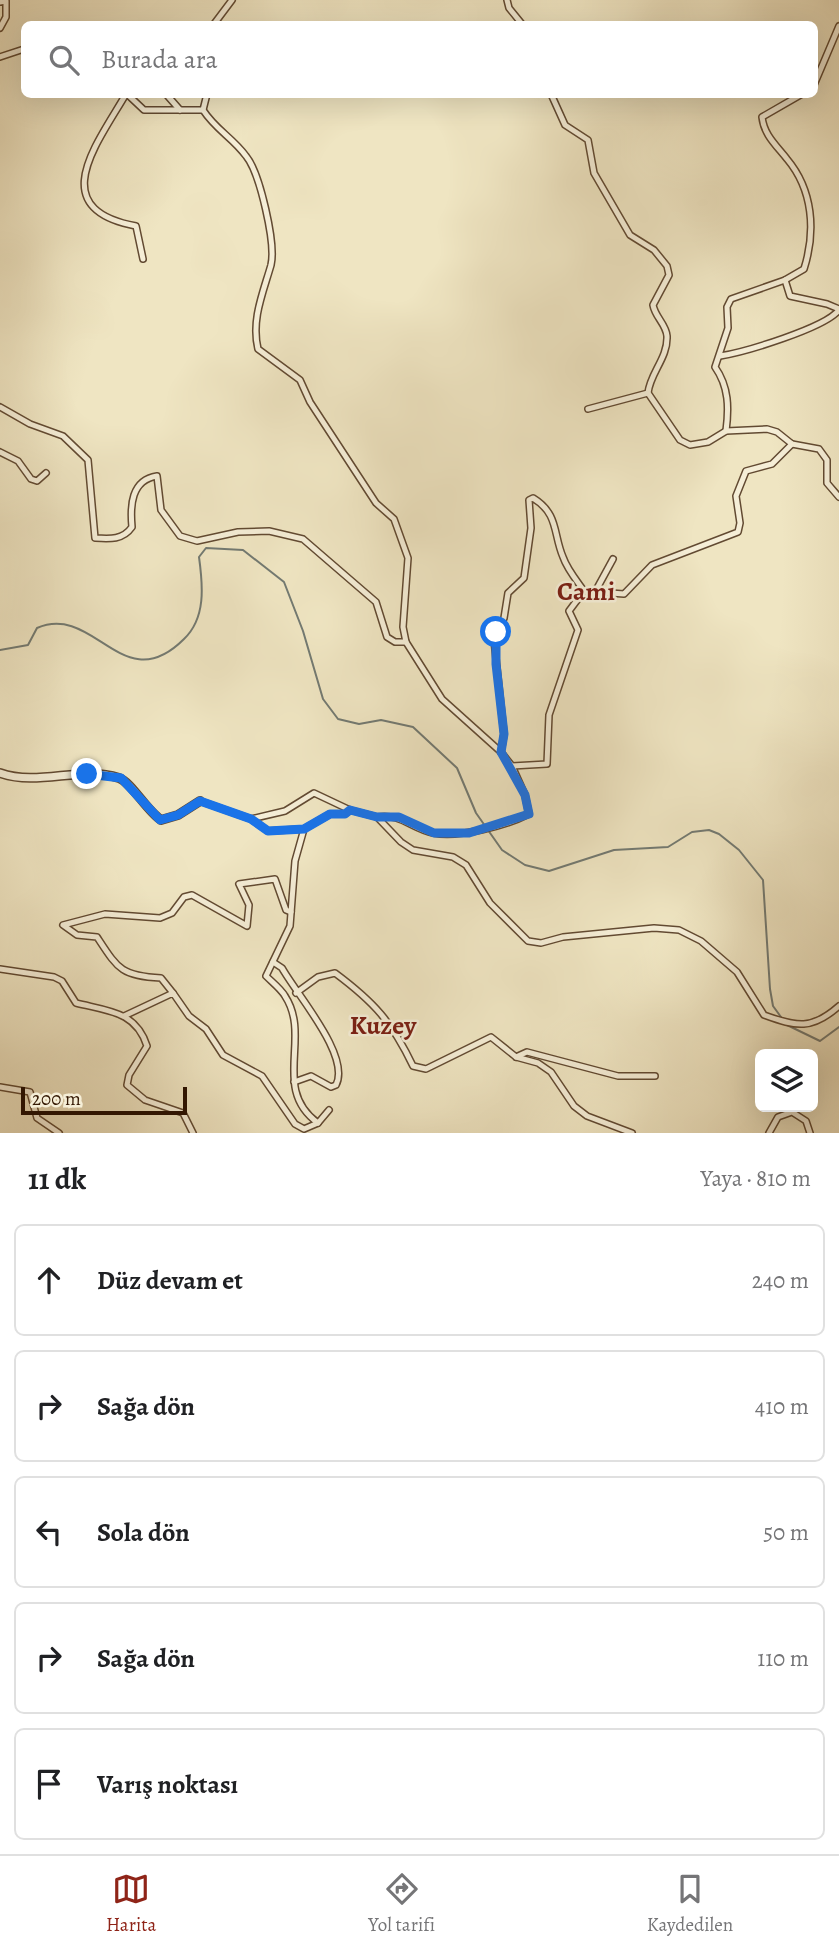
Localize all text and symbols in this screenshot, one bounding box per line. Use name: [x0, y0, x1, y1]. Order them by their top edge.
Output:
search box: [21, 21, 818, 98]
icon: search: [45, 41, 83, 79]
text: Burada ara: [101, 42, 218, 77]
district label: Cami: [557, 574, 615, 609]
route start: [480, 616, 511, 647]
route end: [71, 758, 102, 789]
district label: Kuzey: [350, 1008, 417, 1043]
map controls: [755, 1049, 818, 1112]
button: layers: [755, 1049, 818, 1112]
scale bar: [21, 1084, 187, 1116]
text: 200 m: [32, 1086, 81, 1112]
text: 11 dk: [28, 1159, 86, 1199]
text: Yaya · 810 m: [700, 1163, 811, 1194]
icon: ahead: [30, 1261, 68, 1299]
text: Düz devam et: [97, 1263, 243, 1298]
text: 240 m: [752, 1265, 809, 1296]
icon: right: [30, 1387, 68, 1425]
text: Sağa dön: [97, 1389, 195, 1424]
text: 410 m: [755, 1391, 809, 1422]
icon: left: [30, 1513, 68, 1551]
text: Sola dön: [97, 1515, 190, 1550]
text: 50 m: [763, 1517, 809, 1548]
icon: right: [30, 1639, 68, 1677]
text: Sağa dön: [97, 1641, 195, 1676]
text: 110 m: [757, 1643, 809, 1674]
icon: arrive: [30, 1765, 68, 1803]
text: Varış noktası: [97, 1767, 238, 1802]
tab: Harita: [106, 1870, 156, 1938]
tab: Yol tarifi: [368, 1870, 435, 1938]
tab: Kaydedilen: [647, 1870, 733, 1938]

